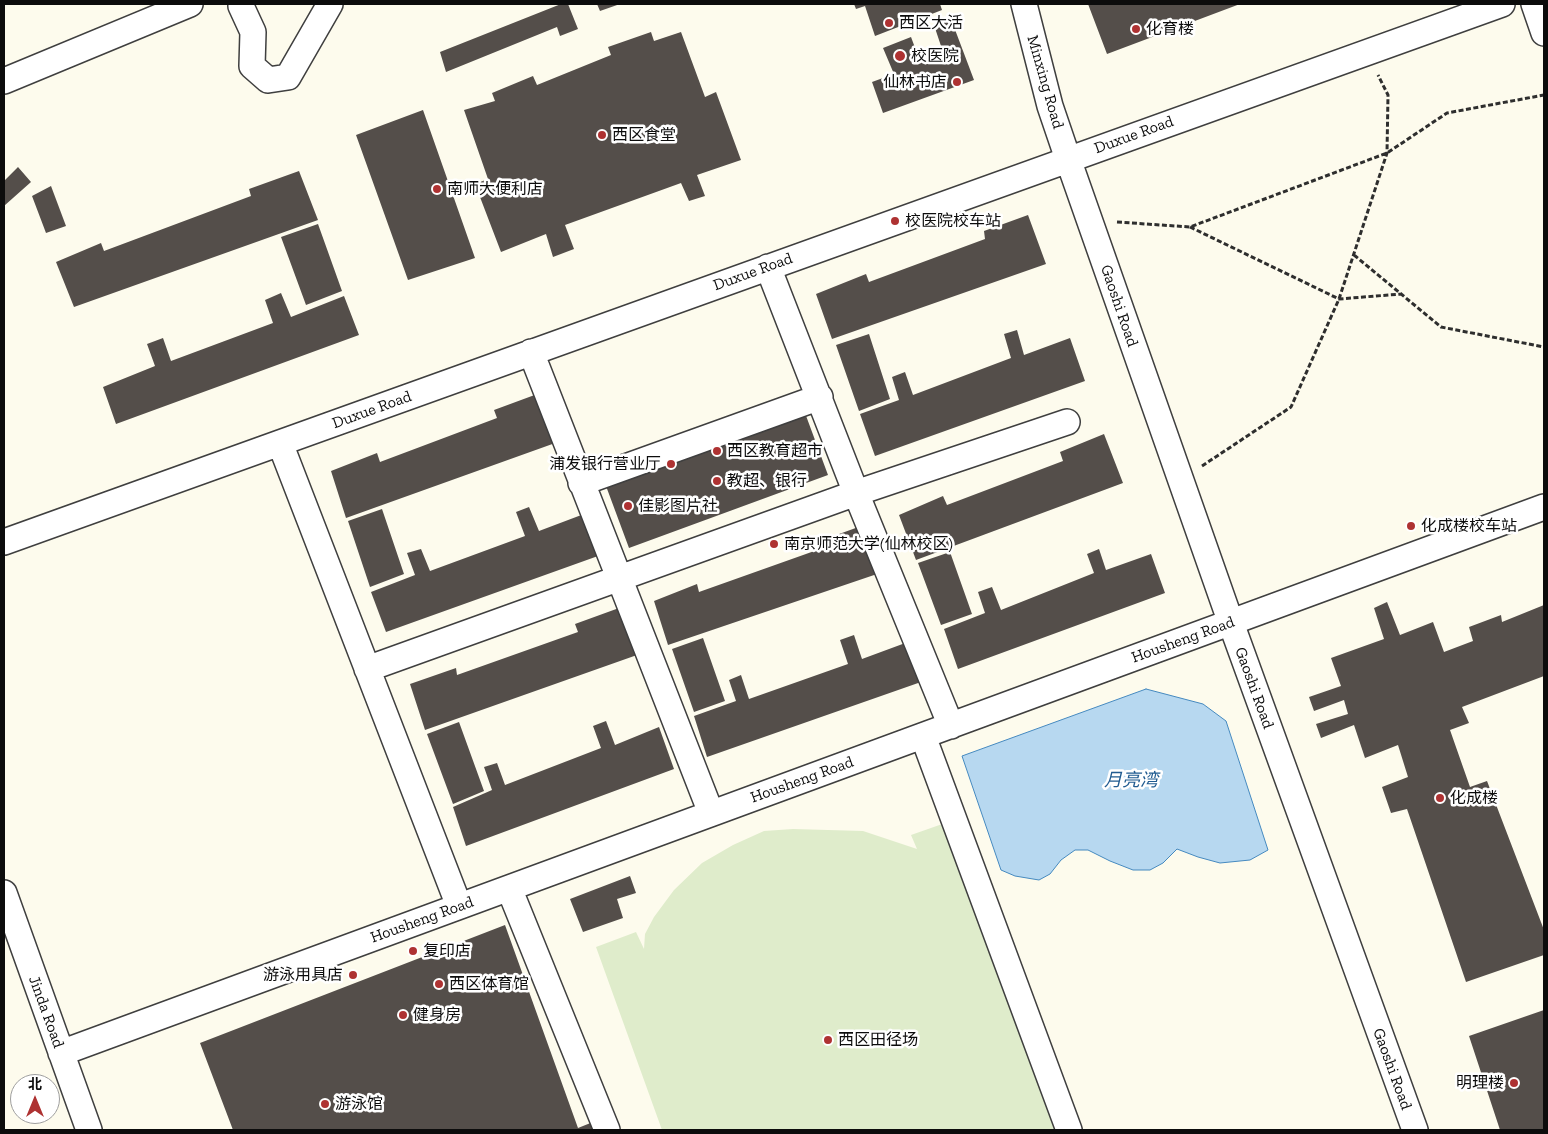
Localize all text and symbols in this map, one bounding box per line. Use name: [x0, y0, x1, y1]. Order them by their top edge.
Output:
place label: 西区大活: [899, 13, 963, 33]
marker: 西区大活: [883, 17, 895, 29]
place label: 化育楼: [1146, 19, 1194, 39]
marker: 化育楼: [1130, 23, 1142, 35]
street label: Minxing Road: [1022, 33, 1068, 131]
place label: 校医院: [911, 46, 959, 66]
marker: 校医院: [893, 49, 907, 63]
place label: 仙林书店: [883, 72, 947, 92]
marker: 仙林书店: [951, 76, 963, 88]
street label: Duxue Road: [1092, 112, 1176, 158]
place label: 西区食堂: [612, 125, 676, 145]
marker: 西区食堂: [596, 129, 608, 141]
place label: 南师大便利店: [447, 179, 543, 199]
marker: 南师大便利店: [431, 183, 443, 195]
place label: 校医院校车站: [905, 211, 1001, 231]
marker: 校医院校车站: [889, 215, 901, 227]
street label: Duxue Road: [711, 249, 795, 295]
street label: Gaoshi Road: [1096, 262, 1142, 350]
street label: Duxue Road: [330, 387, 414, 433]
place label: 西区教育超市: [727, 441, 823, 461]
marker: 西区教育超市: [711, 445, 723, 457]
place label: 浦发银行营业厅: [549, 454, 661, 474]
marker: 浦发银行营业厅: [665, 458, 677, 470]
place label: 教超、银行: [727, 471, 807, 491]
marker: 教超、银行: [711, 475, 723, 487]
place label: 佳影图片社: [638, 496, 718, 516]
marker: 佳影图片社: [622, 500, 634, 512]
place label: 化成楼校车站: [1421, 516, 1517, 536]
marker: 化成楼校车站: [1405, 520, 1417, 532]
place label: 南京师范大学(仙林校区): [784, 534, 953, 554]
marker: 南京师范大学(仙林校区): [768, 538, 780, 550]
street label: Housheng Road: [1129, 612, 1237, 668]
street label: Gaoshi Road: [1230, 645, 1278, 731]
street label: Housheng Road: [748, 752, 856, 808]
water label: 月亮湾: [1104, 770, 1158, 792]
place label: 化成楼: [1450, 788, 1498, 808]
marker: 化成楼: [1434, 792, 1446, 804]
street label: Housheng Road: [368, 892, 476, 948]
place label: 复印店: [423, 941, 471, 961]
marker: 复印店: [407, 945, 419, 957]
place label: 游泳用具店: [263, 965, 343, 985]
marker: 游泳用具店: [347, 969, 359, 981]
street label: Jinda Road: [24, 973, 68, 1051]
place label: 西区体育馆: [449, 974, 529, 994]
marker: 西区体育馆: [433, 978, 445, 990]
place label: 健身房: [413, 1005, 461, 1025]
marker: 健身房: [397, 1009, 409, 1021]
street label: Gaoshi Road: [1368, 1026, 1416, 1112]
place label: 西区田径场: [838, 1030, 918, 1050]
marker: 西区田径场: [822, 1034, 834, 1046]
place label: 明理楼: [1456, 1073, 1504, 1093]
north arrow: [10, 1074, 60, 1124]
text: 北: [28, 1076, 42, 1093]
marker: 明理楼: [1508, 1077, 1520, 1089]
place label: 游泳馆: [335, 1094, 383, 1114]
marker: 游泳馆: [319, 1098, 331, 1110]

